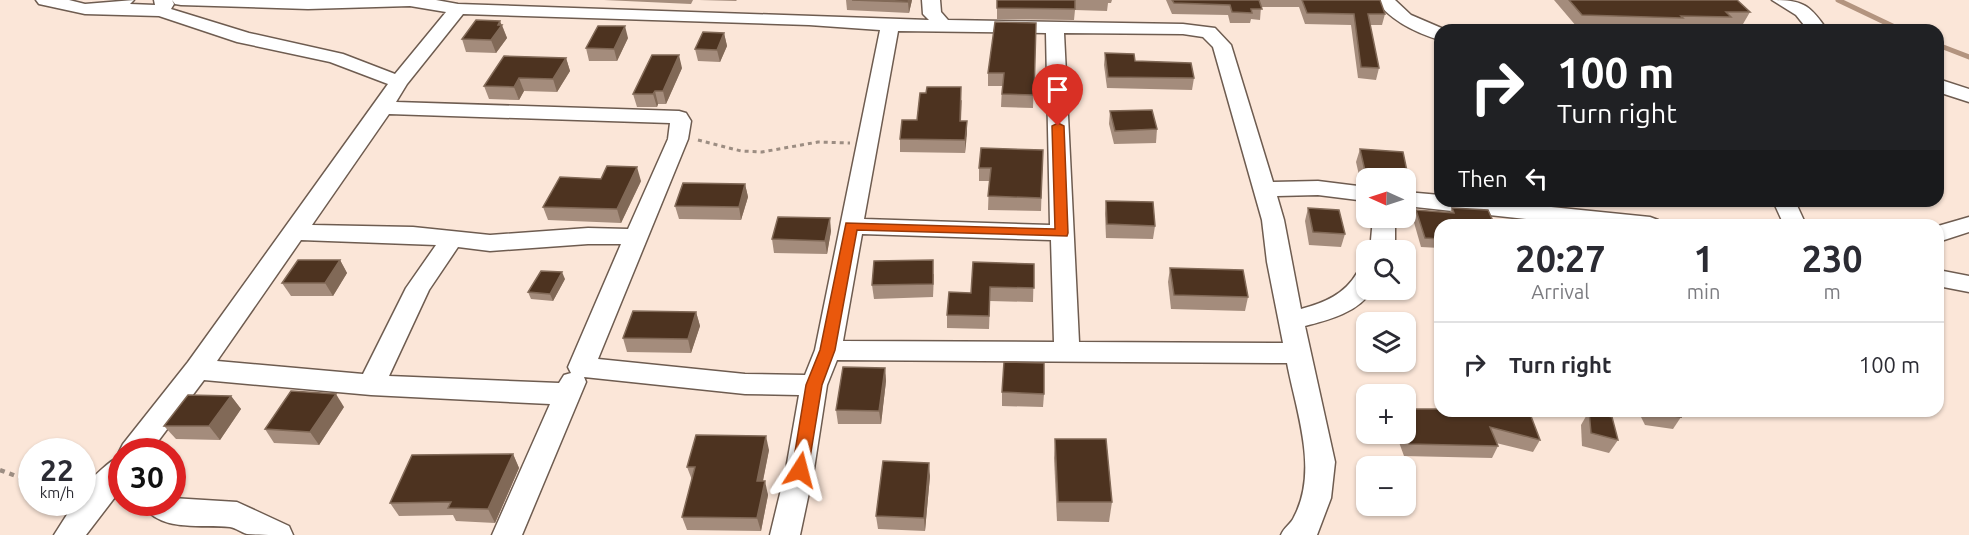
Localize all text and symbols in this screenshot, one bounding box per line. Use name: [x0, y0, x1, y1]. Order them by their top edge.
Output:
icon: right: [1458, 48, 1536, 126]
text: 100 m: [1557, 49, 1674, 96]
pin: [1032, 64, 1083, 126]
icon: arrive: [1041, 73, 1074, 106]
text: Turn right: [1557, 98, 1677, 128]
icon: left: [1520, 162, 1553, 195]
text: Then: [1458, 166, 1508, 191]
north arrow: [1356, 168, 1416, 228]
map controls: [1356, 168, 1416, 516]
text: 20:27: [1515, 238, 1605, 279]
text: 1: [1693, 238, 1714, 279]
text: 230: [1802, 238, 1863, 279]
button: search: [1356, 240, 1416, 300]
text: Arrival: [1531, 280, 1590, 303]
text: min: [1687, 280, 1720, 303]
text: m: [1824, 280, 1841, 303]
button: layers: [1356, 312, 1416, 372]
icon: right: [1458, 348, 1491, 381]
text: Turn right: [1509, 352, 1611, 377]
text: 100 m: [1859, 352, 1920, 377]
button: +: [1356, 384, 1416, 444]
speed limit sign: 30: [108, 438, 186, 516]
position arrow: [768, 438, 832, 502]
text: 22: [40, 453, 74, 487]
button: −: [1356, 456, 1416, 516]
text: km/h: [40, 484, 74, 501]

